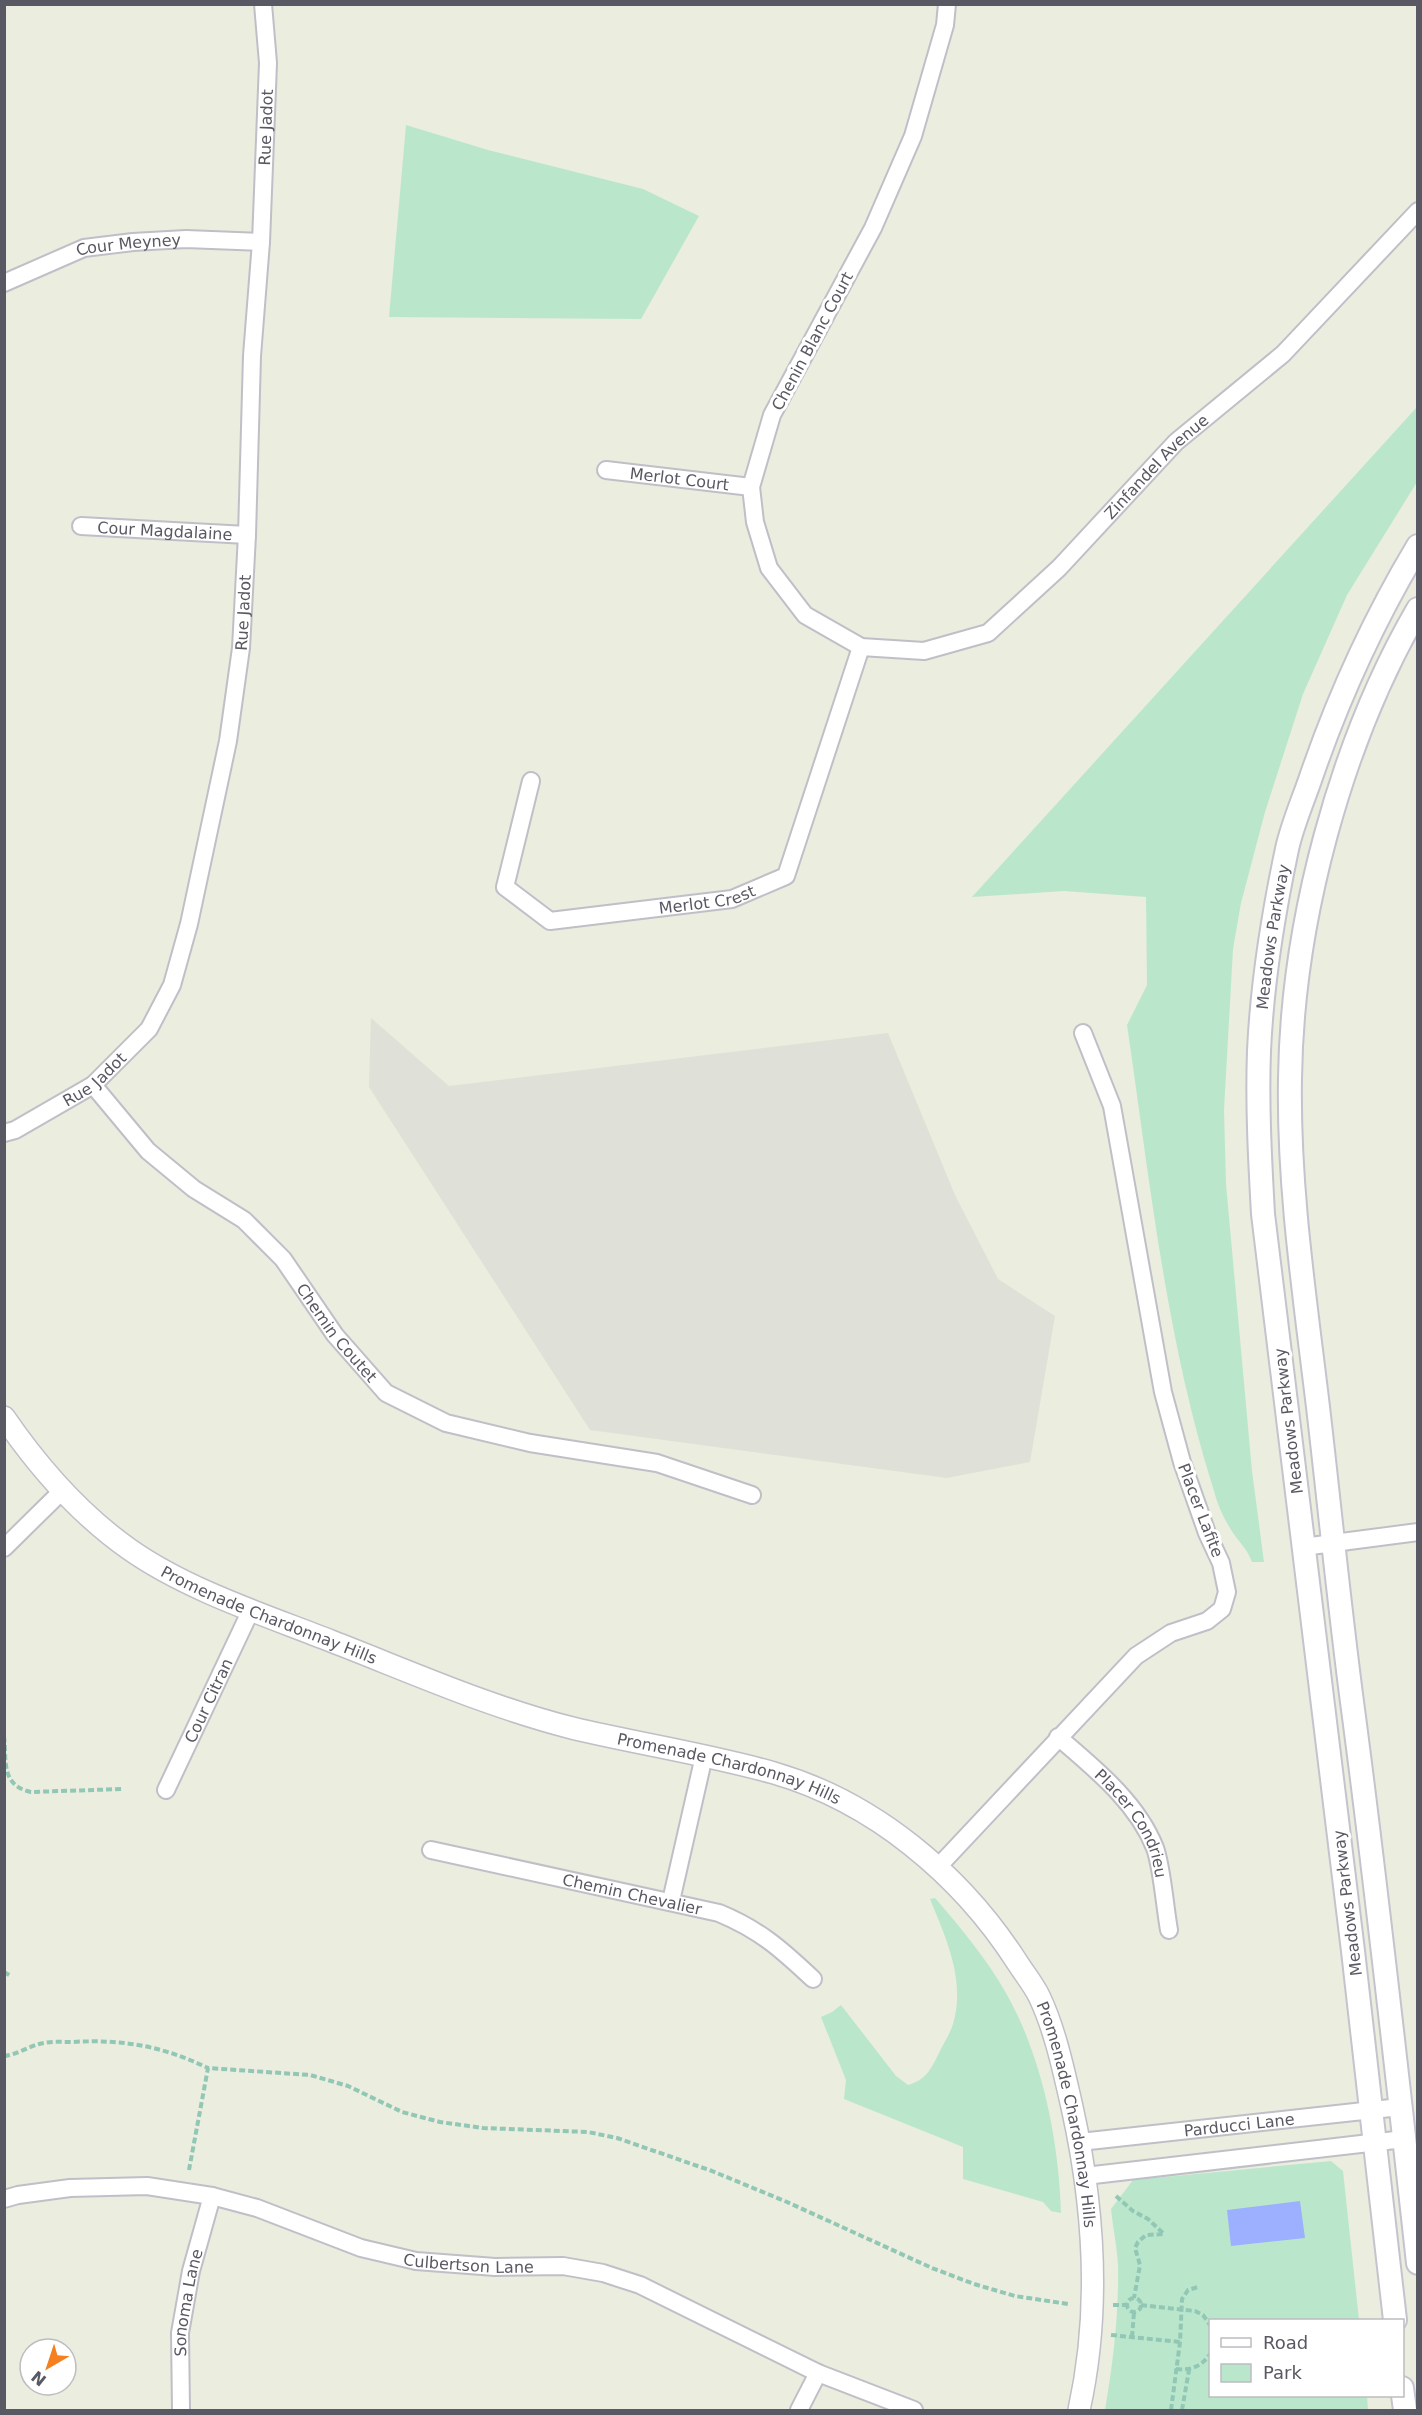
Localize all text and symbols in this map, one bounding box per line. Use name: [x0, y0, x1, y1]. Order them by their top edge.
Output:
street label: Rue Jadot: [255, 89, 277, 166]
street label: Cour Meyney: [73, 230, 181, 260]
street label: Chenin Blanc Court: [768, 269, 857, 414]
street label: Zinfandel Avenue: [1100, 410, 1212, 523]
street label: Merlot Court: [629, 464, 730, 494]
street label: Cour Magdalaine: [97, 518, 233, 544]
street label: Rue Jadot: [232, 574, 255, 651]
street label: Meadows Parkway: [1253, 862, 1294, 1010]
street label: Merlot Crest: [658, 881, 758, 918]
street label: Rue Jadot: [59, 1048, 130, 1110]
street label: Chemin Coutet: [293, 1280, 381, 1386]
street label: Meadows Parkway: [1270, 1347, 1307, 1495]
street label: Placer Lafite: [1174, 1461, 1227, 1560]
street label: Promenade Chardonnay Hills: [158, 1562, 380, 1668]
street label: Cour Citran: [181, 1655, 237, 1746]
street label: Promenade Chardonnay Hills: [615, 1729, 844, 1808]
street label: Placer Condrieu: [1091, 1765, 1171, 1879]
street label: Meadows Parkway: [1329, 1829, 1366, 1977]
street label: Chemin Chevalier: [561, 1870, 704, 1919]
street label: Promenade Chardonnay Hills: [1033, 1999, 1099, 2229]
street label: Parducci Lane: [1183, 2110, 1295, 2141]
street label: Sonoma Lane: [171, 2247, 207, 2357]
street label: Culbertson Lane: [401, 2249, 534, 2277]
legend: [1209, 2319, 1404, 2397]
text: Road: [1263, 2332, 1308, 2353]
north arrow: [18, 2337, 78, 2397]
text: Park: [1263, 2362, 1302, 2383]
text: N: [28, 2367, 50, 2390]

